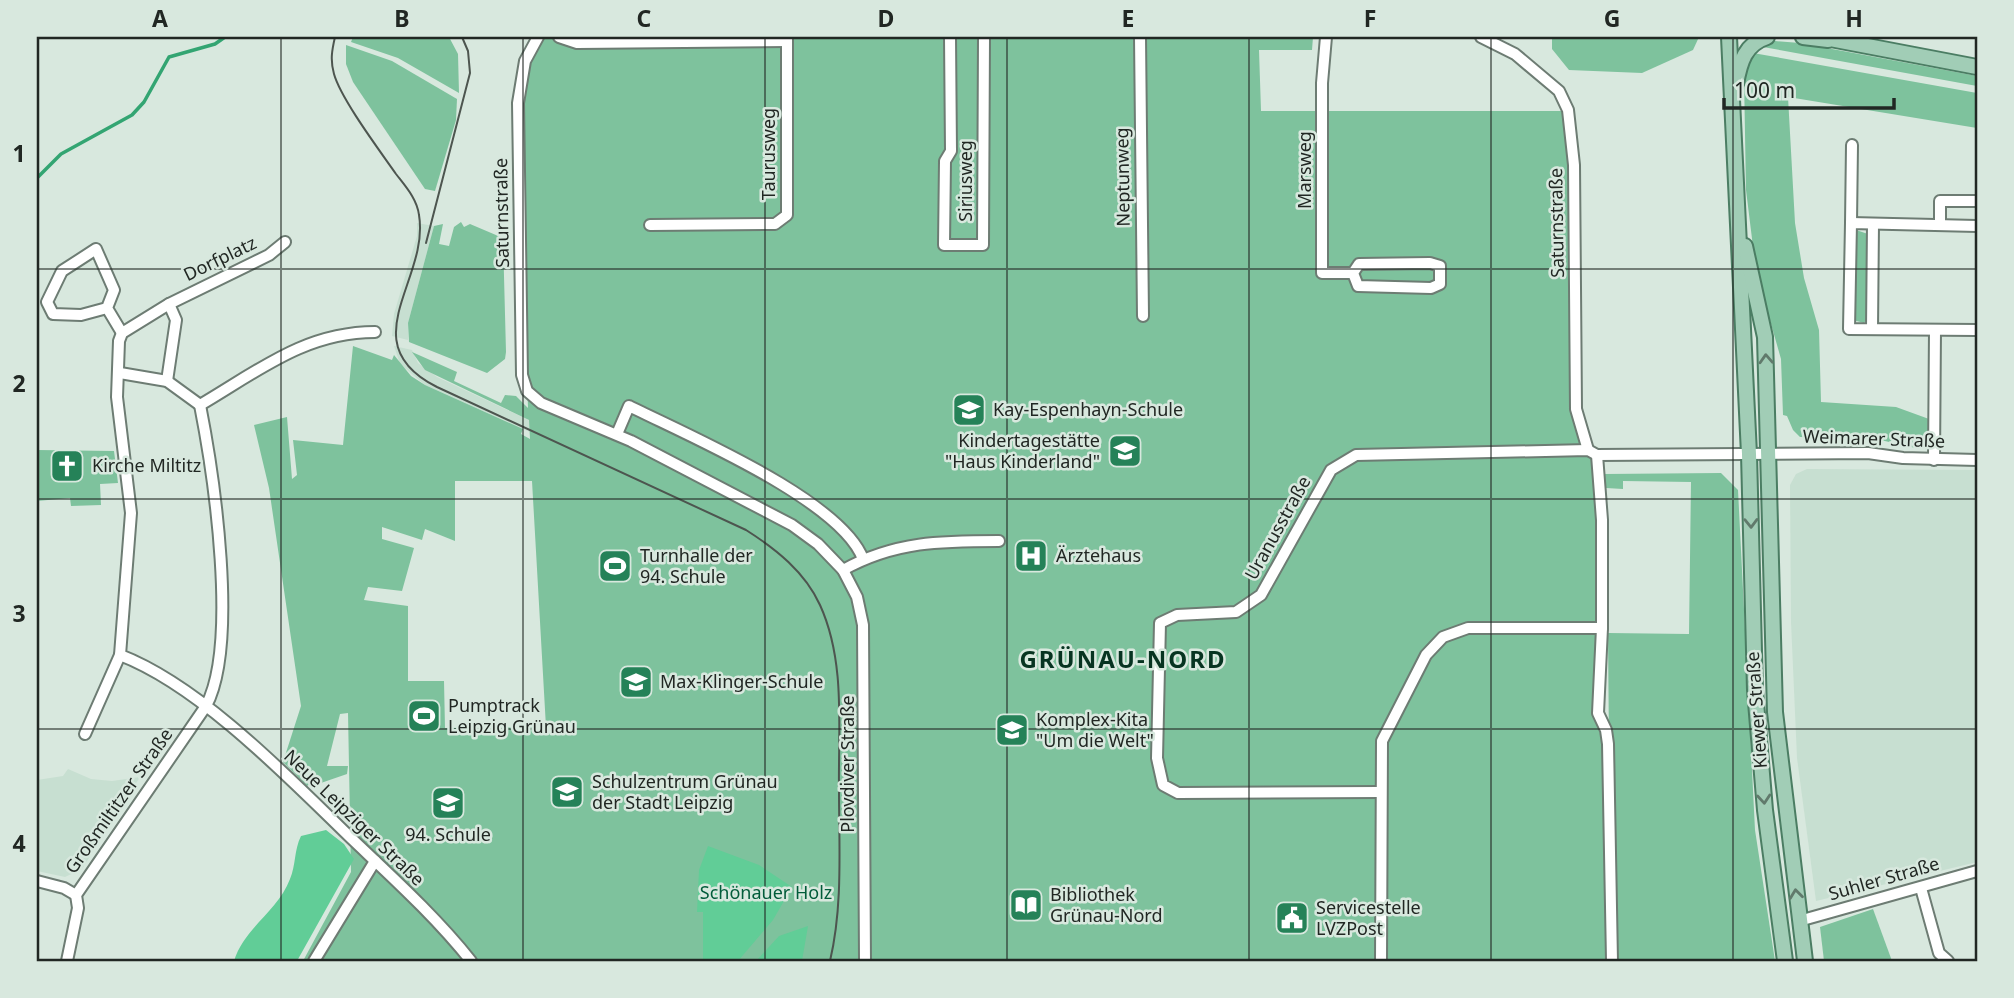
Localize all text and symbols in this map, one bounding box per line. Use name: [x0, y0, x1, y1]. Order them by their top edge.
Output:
text: A: [152, 2, 168, 34]
text: B: [394, 2, 410, 34]
text: C: [637, 2, 652, 34]
text: D: [878, 2, 894, 34]
text: E: [1122, 2, 1134, 34]
text: F: [1364, 2, 1376, 34]
text: G: [1604, 2, 1620, 34]
text: H: [1845, 2, 1863, 34]
scale bar: [1724, 66, 1893, 110]
text: 100 m: [1734, 76, 1795, 104]
street label: Taurusweg: [756, 108, 780, 200]
street label: Neptunweg: [1109, 127, 1135, 227]
street label: Marsweg: [1292, 131, 1316, 209]
text: 1: [12, 137, 26, 169]
street label: Siriusweg: [953, 140, 977, 222]
street label: Saturnstraße: [488, 158, 514, 268]
street label: Saturnstraße: [1543, 168, 1569, 278]
street label: Dorfplatz: [179, 230, 260, 286]
one-way arrow: [1759, 354, 1774, 365]
text: 2: [12, 367, 26, 399]
school or university icon: Kay-Espenhayn-Schule: [950, 391, 988, 429]
place label: Kay-Espenhayn-Schule: [993, 397, 1183, 421]
street label: Weimarer Straße: [1802, 424, 1946, 452]
place label: Kindertagestätte "Haus Kinderland": [945, 428, 1100, 473]
school or university icon: Kindertagestätte "Haus Kinderland": [1106, 432, 1144, 470]
church icon: Kirche Miltitz: [48, 447, 86, 485]
place label: Kirche Miltitz: [92, 453, 201, 477]
street label: Uranusstraße: [1239, 471, 1316, 584]
one-way arrow: [1743, 518, 1759, 528]
hospital icon: Ärztehaus: [1012, 537, 1050, 575]
place label: Turnhalle der 94. Schule: [640, 543, 753, 588]
place label: Ärztehaus: [1056, 543, 1141, 567]
sports icon: Turnhalle der 94. Schule: [596, 547, 634, 585]
text: 3: [12, 597, 26, 629]
district label: GRÜNAU-NORD: [1019, 642, 1227, 675]
street label: Kiewer Straße: [1740, 651, 1772, 769]
school or university icon: Max-Klinger-Schule: [617, 663, 655, 701]
place label: Max-Klinger-Schule: [660, 669, 823, 693]
place label: Pumptrack Leipzig Grünau: [448, 693, 576, 738]
street label: Plovdiver Straße: [835, 695, 859, 833]
sports icon: Pumptrack Leipzig Grünau: [405, 697, 443, 735]
place label: Komplex-Kita "Um die Welt": [1036, 707, 1154, 752]
school or university icon: Komplex-Kita "Um die Welt": [993, 711, 1031, 749]
street label: Großmiltitzer Straße: [59, 723, 177, 878]
street label: Neue Leipziger Straße: [279, 744, 430, 891]
place label: Schulzentrum Grünau der Stadt Leipzig: [592, 769, 778, 814]
school or university icon: Schulzentrum Grünau der Stadt Leipzig: [548, 773, 586, 811]
school or university icon: 94. Schule: [429, 784, 467, 822]
one-way arrow: [1756, 793, 1771, 804]
place label: 94. Schule: [405, 822, 491, 846]
text: 4: [12, 827, 26, 859]
street label: Suhler Straße: [1826, 851, 1942, 905]
park label: Schönauer Holz: [700, 880, 832, 904]
place label: Bibliothek Grünau-Nord: [1050, 882, 1163, 927]
library icon: Bibliothek Grünau-Nord: [1007, 886, 1045, 924]
one-way arrow: [1789, 888, 1804, 899]
place label: Servicestelle LVZPost: [1316, 895, 1421, 940]
public building icon: Servicestelle LVZPost: [1273, 899, 1311, 937]

